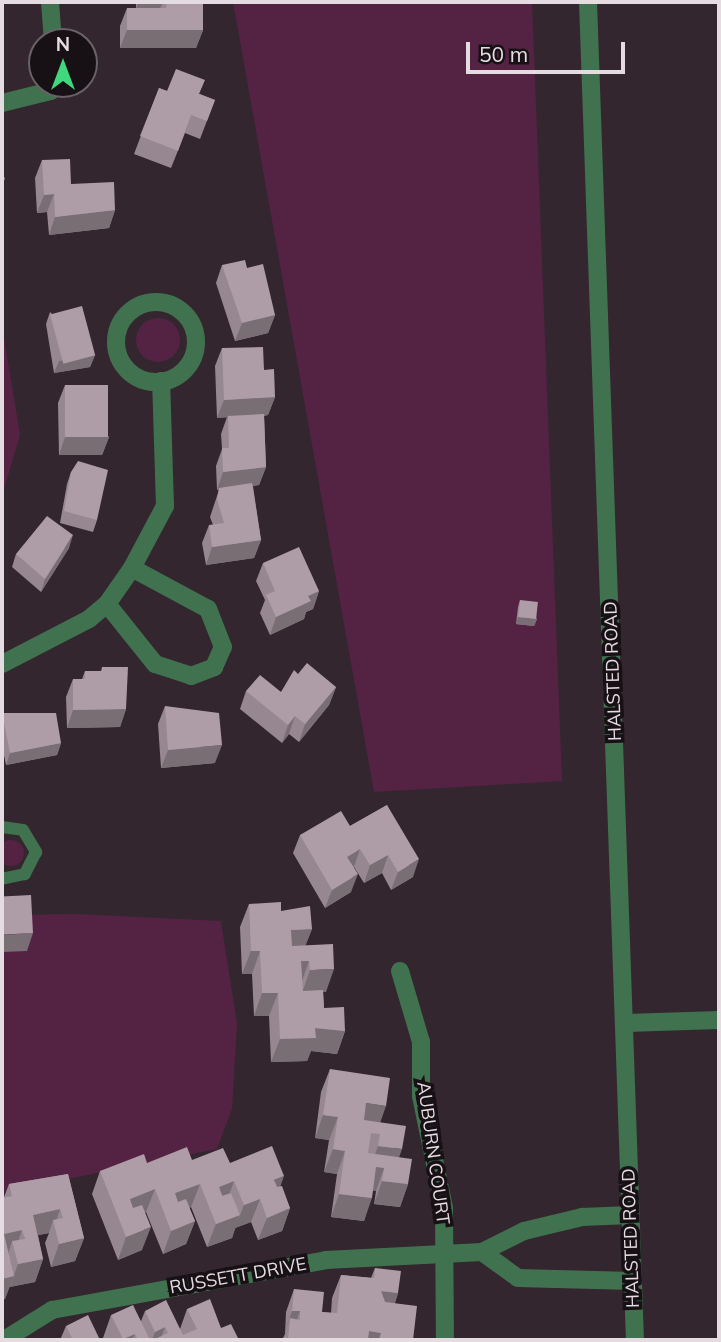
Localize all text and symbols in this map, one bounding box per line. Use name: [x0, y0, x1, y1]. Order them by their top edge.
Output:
north arrow: [28, 28, 98, 98]
scale bar: [469, 28, 628, 72]
text: N: [56, 32, 70, 56]
text: 50 m: [479, 41, 528, 67]
street label: HALSTED ROAD: [600, 601, 626, 741]
street label: AUBURN COURT: [412, 1080, 454, 1226]
street label: HALSTED ROAD: [618, 1168, 644, 1308]
street label: RUSSETT DRIVE: [168, 1253, 308, 1299]

